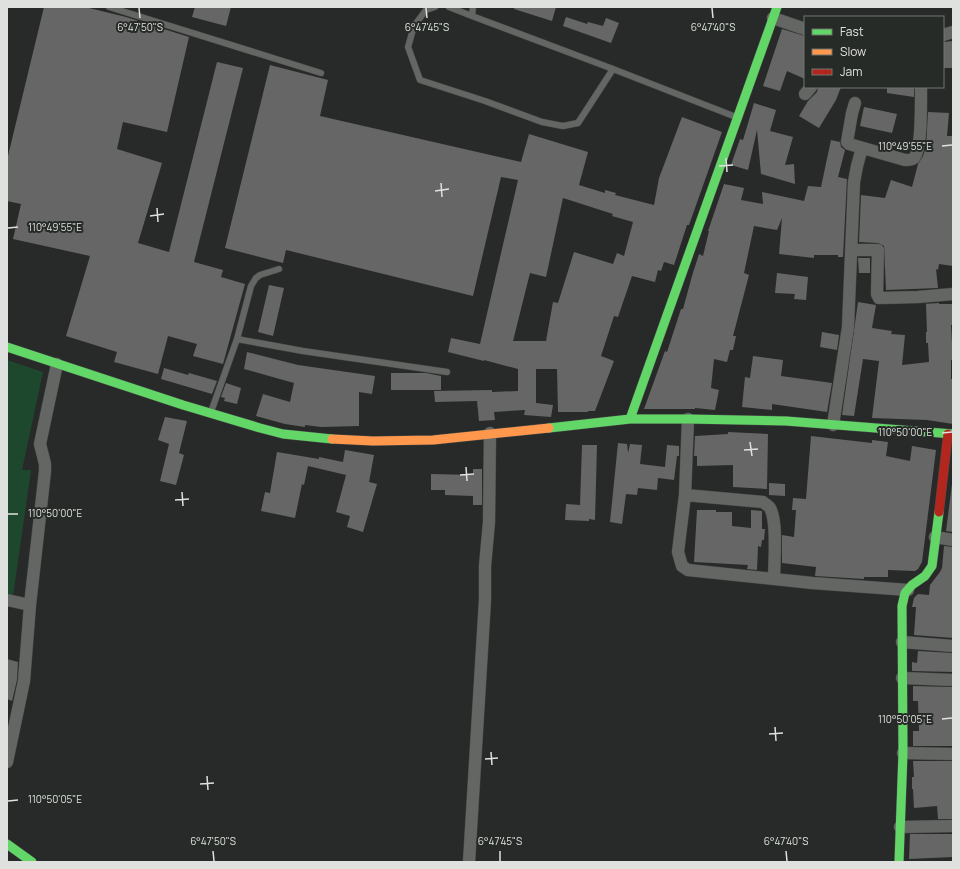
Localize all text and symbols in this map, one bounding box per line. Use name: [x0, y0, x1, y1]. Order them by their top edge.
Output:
legend: [804, 16, 944, 88]
text: 6°47'50"S: [117, 20, 163, 34]
text: 6°47'45"S: [405, 20, 449, 34]
text: 6°47'40"S: [691, 20, 735, 34]
text: Fast: [840, 23, 864, 40]
text: Slow: [840, 43, 866, 60]
text: Jam: [840, 63, 862, 80]
text: 110°49'55"E: [878, 139, 932, 153]
text: 110°49'55"E: [28, 220, 82, 234]
text: 110°50'00"E: [878, 425, 932, 439]
text: 110°50'00"E: [28, 506, 82, 520]
text: 110°50'05"E: [878, 712, 932, 726]
text: 110°50'05"E: [28, 792, 82, 806]
text: 6°47'50"S: [190, 834, 236, 848]
text: 6°47'45"S: [478, 834, 522, 848]
text: 6°47'40"S: [764, 834, 808, 848]

